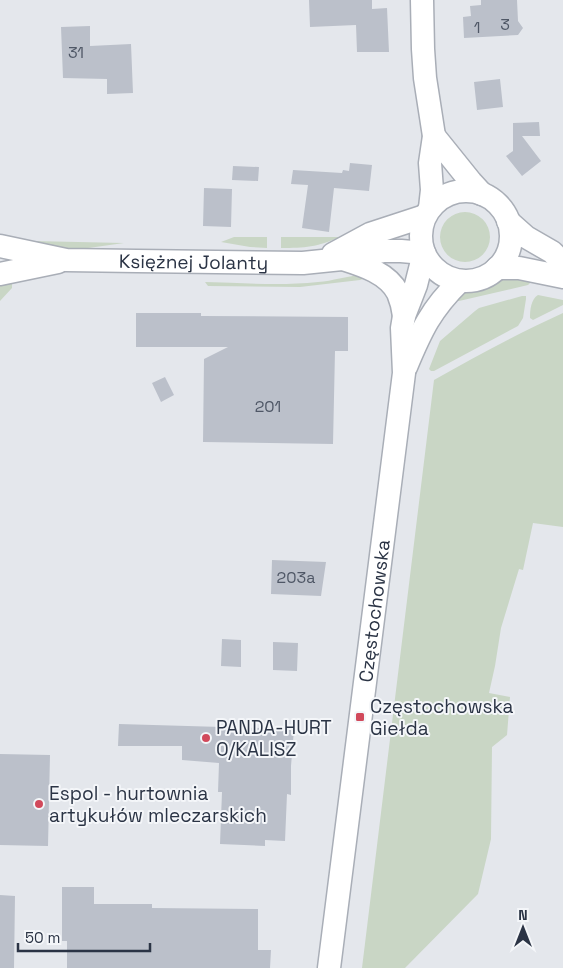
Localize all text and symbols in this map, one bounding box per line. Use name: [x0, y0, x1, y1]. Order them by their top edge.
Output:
house number: 3: [500, 14, 510, 35]
house number: 1: [474, 17, 480, 38]
house number: 31: [68, 42, 84, 63]
street label: Księżnej Jolanty: [119, 248, 268, 275]
house number: 201: [255, 396, 281, 417]
street label: Częstochowska: [353, 538, 395, 684]
house number: 203a: [277, 567, 315, 588]
place label: Częstochowska Giełda: [370, 694, 514, 741]
marker: Częstochowska Giełda: [354, 711, 366, 723]
place label: PANDA-HURT O/KALISZ: [216, 715, 332, 762]
marker: PANDA-HURT O/KALISZ: [200, 732, 212, 744]
place label: Espol - hurtownia artykułów mleczarskich: [49, 781, 267, 828]
marker: Espol - hurtownia artykułów mleczarskich: [33, 798, 45, 810]
north arrow: [498, 903, 548, 953]
text: N: [518, 906, 528, 924]
scale bar: [18, 920, 150, 952]
text: 50 m: [25, 928, 60, 947]

